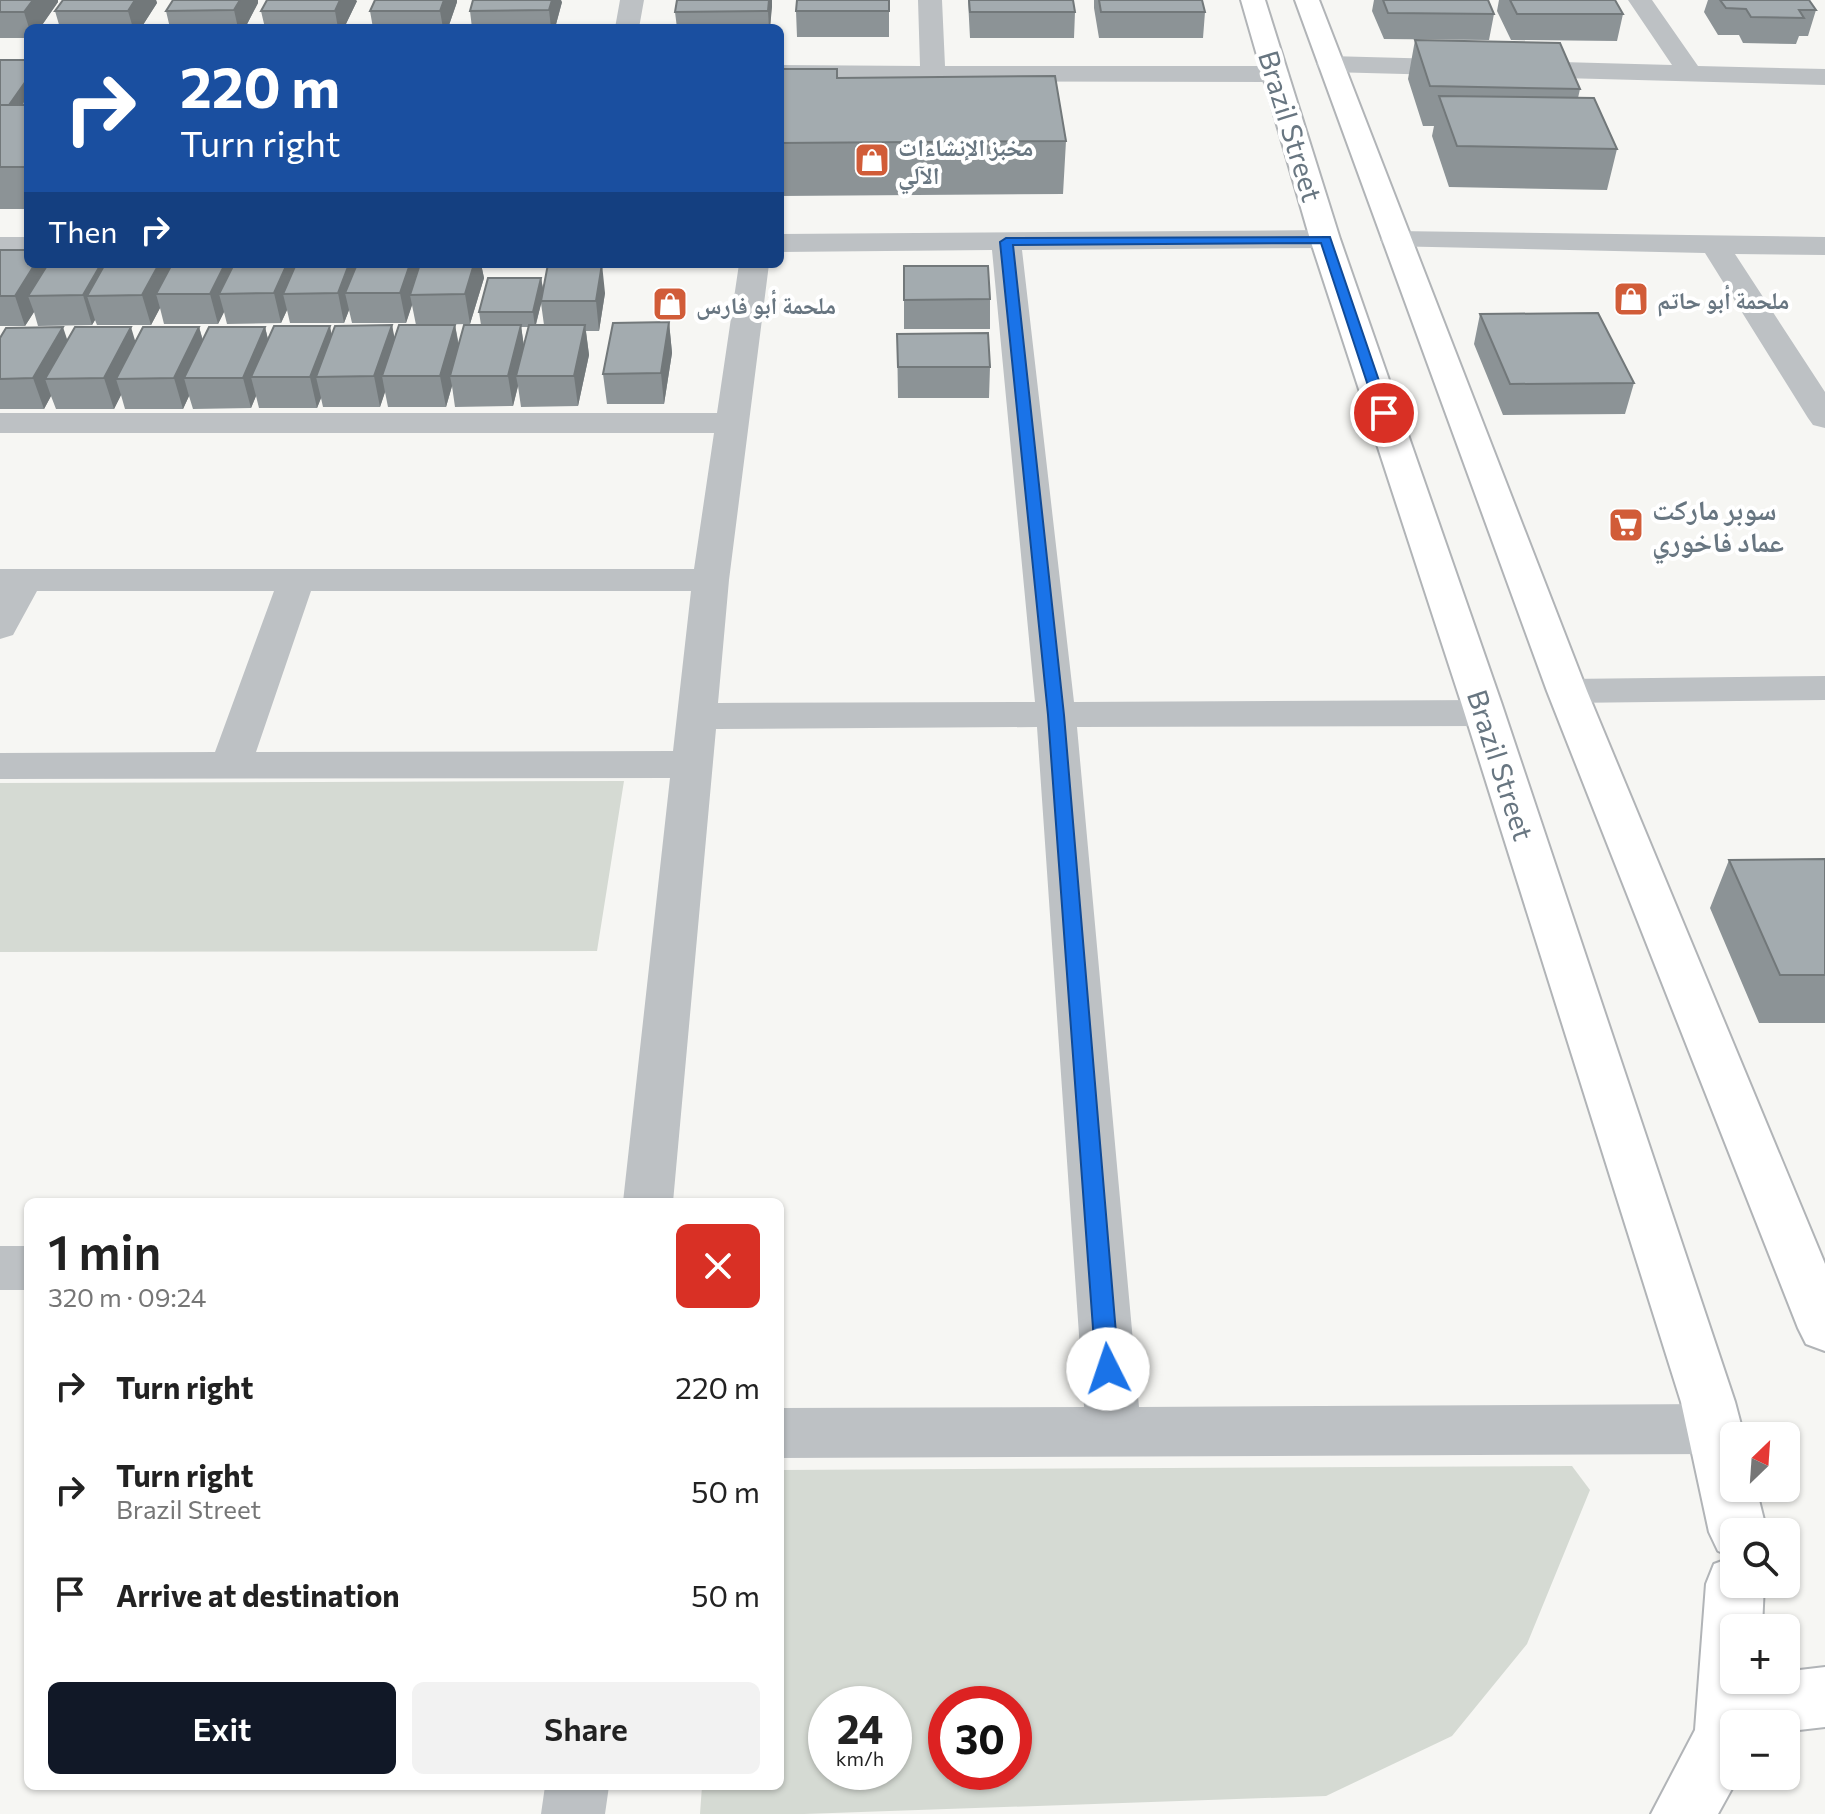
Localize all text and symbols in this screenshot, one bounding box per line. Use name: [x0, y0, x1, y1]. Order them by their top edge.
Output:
street label: Brazil Street: [1252, 46, 1330, 206]
text: 220 m: [180, 51, 340, 120]
icon: right: [48, 56, 152, 160]
text: Turn right: [180, 120, 341, 164]
place label: مخبز الإنشاءات الآلي: [898, 132, 1033, 194]
shop icon: مخبز الإنشاءات الآلي: [853, 141, 891, 179]
icon: right: [133, 208, 177, 252]
text: Then: [48, 212, 117, 249]
shop icon: ملحمة أبو حاتم: [1612, 280, 1650, 318]
place label: ملحمة أبو حاتم: [1657, 284, 1789, 317]
shop icon: ملحمة أبو فارس: [651, 285, 689, 323]
place label: ملحمة أبو فارس: [696, 289, 836, 320]
pin: [1350, 379, 1418, 447]
icon: arrive: [1362, 391, 1406, 435]
place label: سوبر ماركت عماد فاخوري: [1652, 492, 1784, 565]
supermarket icon: سوبر ماركت عماد فاخوري: [1607, 506, 1645, 544]
street label: Brazil Street: [1461, 685, 1541, 845]
text: 1 min: [48, 1221, 161, 1280]
button: close: [676, 1224, 760, 1308]
text: 320 m · 09:24: [48, 1281, 206, 1312]
position arrow: [1066, 1327, 1150, 1411]
icon: right: [48, 1364, 92, 1408]
text: Turn right: [116, 1368, 253, 1405]
text: 220 m: [675, 1368, 760, 1405]
north arrow: [1720, 1422, 1800, 1502]
map controls: [1720, 1422, 1800, 1790]
text: Turn right: [116, 1456, 253, 1493]
icon: right: [48, 1468, 92, 1512]
text: 50 m: [691, 1472, 760, 1509]
text: Brazil Street: [116, 1493, 261, 1524]
button: search: [1720, 1518, 1800, 1598]
icon: arrive: [48, 1572, 92, 1616]
text: Arrive at destination: [116, 1576, 400, 1613]
text: 50 m: [691, 1576, 760, 1613]
button: +: [1720, 1614, 1800, 1694]
button: Exit: [48, 1682, 396, 1774]
button: Share: [412, 1682, 760, 1774]
speed limit sign: 30: [928, 1686, 1032, 1790]
text: 24: [837, 1703, 883, 1752]
button: −: [1720, 1710, 1800, 1790]
text: km/h: [836, 1746, 884, 1770]

